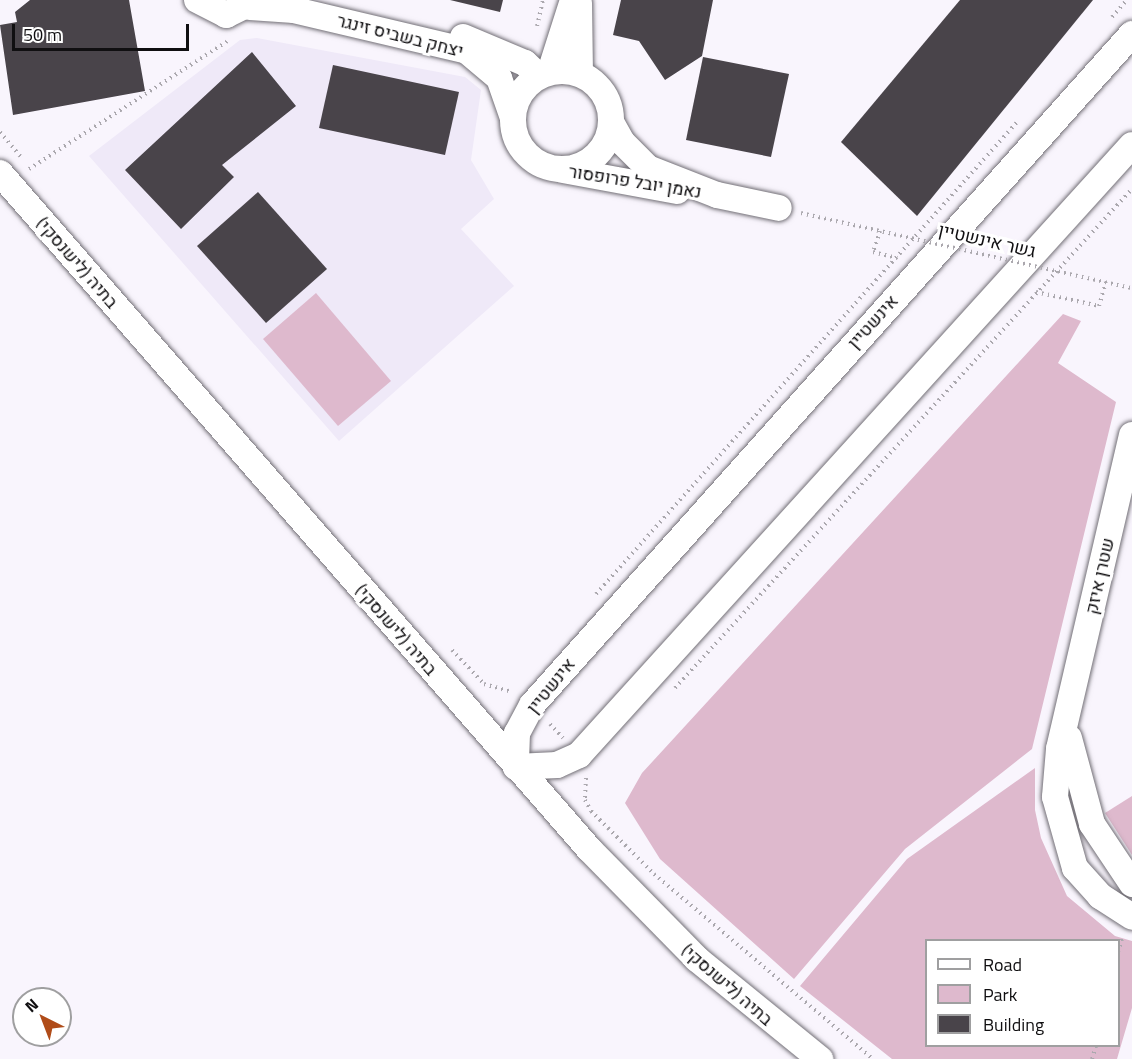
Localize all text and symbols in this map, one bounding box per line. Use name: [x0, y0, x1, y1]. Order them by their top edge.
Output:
street label: יצחק בשביס זינגר: [335, 10, 465, 62]
scale bar: [15, 12, 192, 50]
text: 50 m: [23, 21, 62, 48]
street label: נאמן יובל פרופסור: [567, 161, 703, 203]
street label: בתיה (לישנסקי): [32, 213, 122, 313]
street label: גשר אינשטיין: [936, 219, 1038, 263]
street label: אינשטיין: [843, 291, 903, 353]
street label: שטרן איזק: [1081, 536, 1119, 616]
street label: בתיה (לישנסקי): [351, 580, 441, 680]
street label: אינשטיין: [522, 654, 580, 718]
legend: [925, 939, 1120, 1047]
street label: בתיה (לישנסקי): [677, 940, 777, 1030]
text: Road: [983, 951, 1022, 978]
text: Park: [983, 981, 1017, 1008]
north arrow: [12, 987, 72, 1047]
text: N: [19, 992, 43, 1018]
text: Building: [983, 1011, 1044, 1038]

